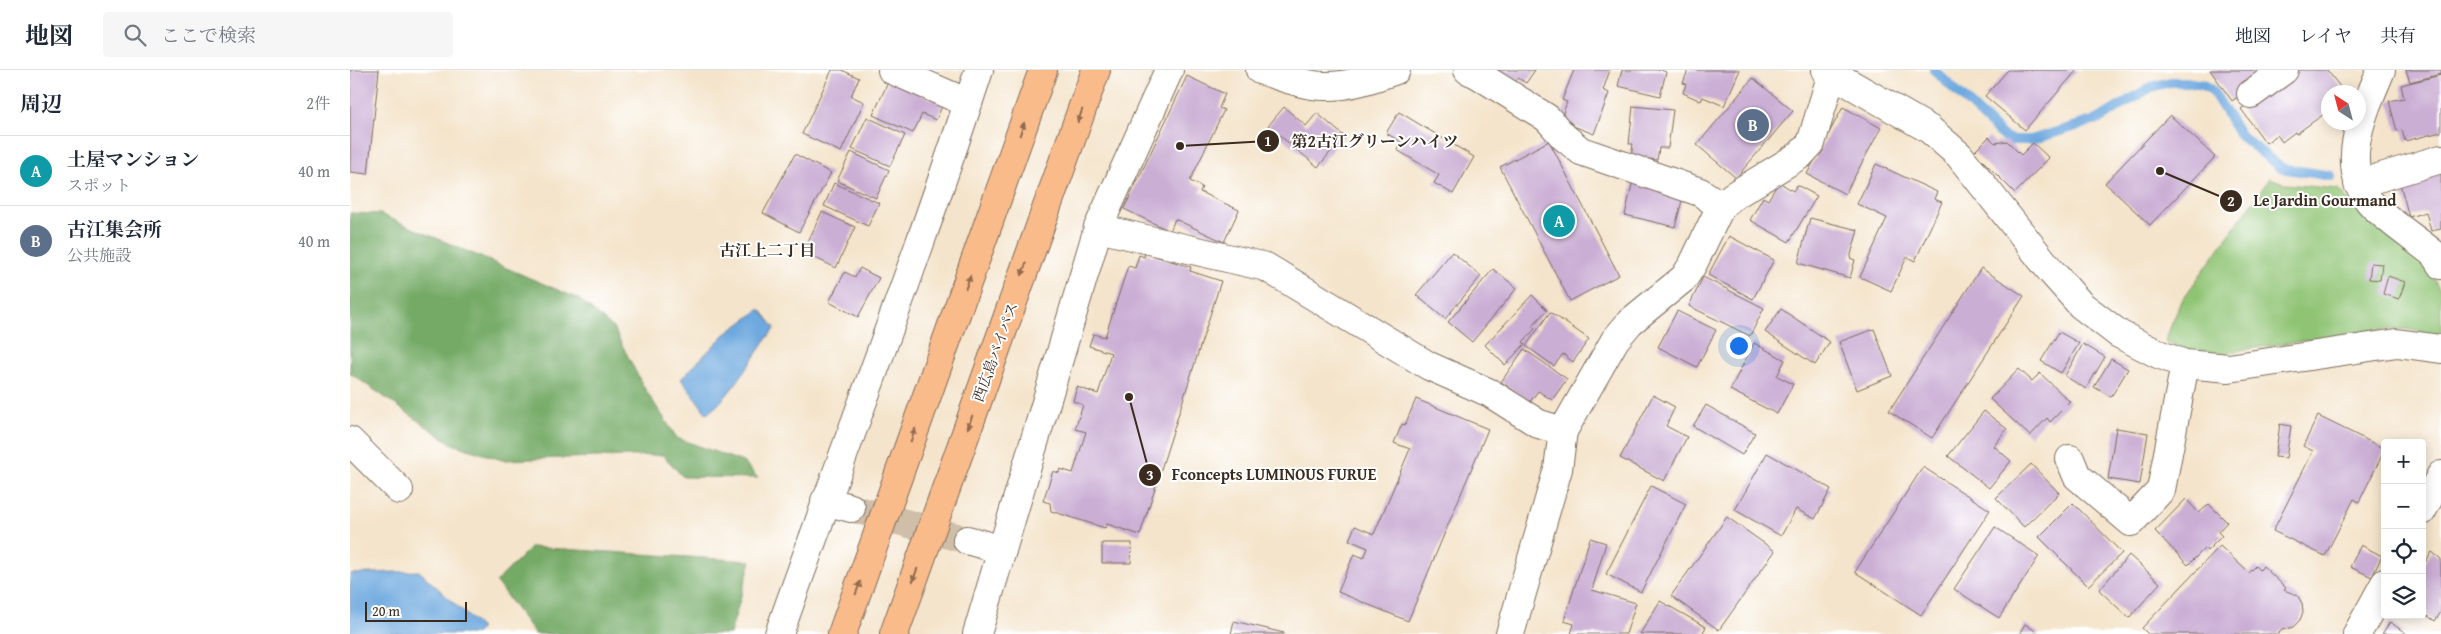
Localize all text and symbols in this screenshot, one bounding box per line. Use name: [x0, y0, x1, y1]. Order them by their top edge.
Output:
search box: [103, 12, 453, 57]
text: 地図: [25, 18, 73, 53]
icon: search: [121, 21, 149, 49]
text: ここで検索: [161, 21, 256, 49]
text: 地図: [2235, 22, 2271, 49]
text: レイヤ: [2299, 22, 2352, 49]
text: 共有: [2380, 22, 2416, 49]
north arrow: [2321, 85, 2366, 130]
text: 周辺: [20, 88, 62, 119]
text: 2件: [306, 91, 330, 115]
pin: B: [1737, 106, 1769, 144]
one-way arrow: [1076, 109, 1084, 124]
one-way arrow: [1018, 121, 1026, 136]
callout: 第2古江グリーンハイツ: [1256, 126, 1469, 157]
text: 第2古江グリーンハイツ: [1292, 129, 1458, 153]
text: 1: [1264, 130, 1272, 151]
text: 土屋マンション: [67, 145, 199, 173]
text: A: [31, 159, 41, 183]
text: 40 m: [298, 159, 330, 183]
text: スポット: [67, 173, 131, 197]
callout: Le Jardin Gourmand: [2219, 185, 2407, 216]
text: Le Jardin Gourmand: [2253, 188, 2397, 212]
text: 2: [2227, 190, 2235, 211]
pin: A: [1543, 202, 1575, 240]
text: 古江集会所: [67, 215, 162, 243]
text: B: [31, 229, 41, 253]
text: 40 m: [298, 229, 330, 253]
district label: 古江上二丁目: [719, 238, 815, 262]
text: 公共施設: [67, 243, 131, 267]
one-way arrow: [1020, 261, 1027, 276]
one-way arrow: [964, 274, 972, 289]
street label: 西広島バイパス: [967, 299, 1023, 405]
your location: [1726, 333, 1752, 359]
one-way arrow: [966, 414, 973, 429]
one-way arrow: [909, 427, 917, 442]
map controls: [2381, 439, 2426, 619]
button: +: [2381, 439, 2426, 484]
callout: Fconcepts LUMINOUS FURUE: [1137, 459, 1386, 490]
text: Fconcepts LUMINOUS FURUE: [1172, 462, 1377, 486]
text: 3: [1146, 464, 1154, 485]
button: −: [2381, 484, 2426, 529]
button: locate: [2381, 529, 2426, 574]
one-way arrow: [911, 567, 918, 582]
button: layers: [2381, 574, 2426, 619]
one-way arrow: [854, 580, 862, 595]
scale bar: [365, 599, 468, 622]
text: 20 m: [372, 601, 400, 621]

